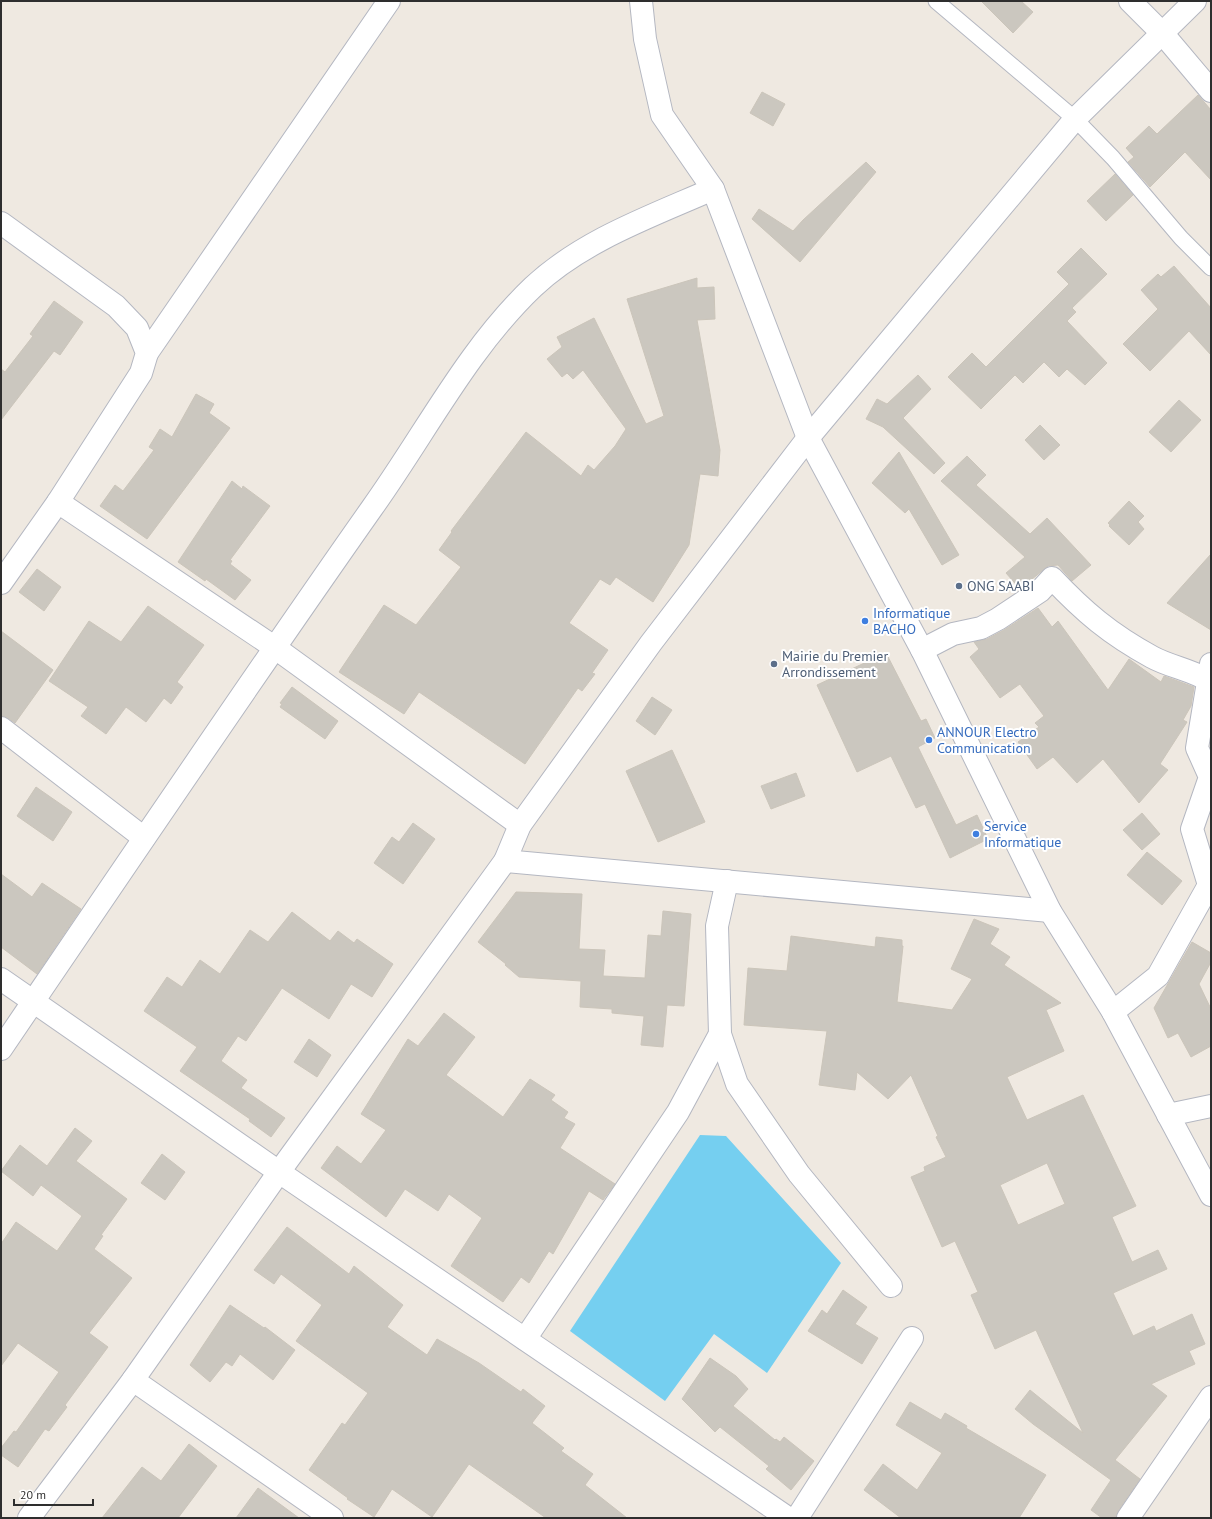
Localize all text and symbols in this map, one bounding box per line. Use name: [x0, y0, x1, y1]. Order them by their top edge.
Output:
place label: ONG SAABI: [967, 577, 1034, 595]
marker: ONG SAABI: [954, 581, 964, 591]
place label: Informatique BACHO: [873, 604, 950, 638]
marker: Informatique BACHO: [860, 616, 870, 626]
place label: Mairie du Premier Arrondissement: [782, 647, 888, 681]
marker: Mairie du Premier Arrondissement: [769, 659, 779, 669]
place label: ANNOUR Electro Communication: [937, 723, 1037, 757]
marker: ANNOUR Electro Communication: [924, 735, 934, 745]
place label: Service Informatique: [984, 817, 1061, 851]
marker: Service Informatique: [971, 829, 981, 839]
scale bar: [14, 1481, 93, 1507]
text: 20 m: [20, 1487, 46, 1502]

